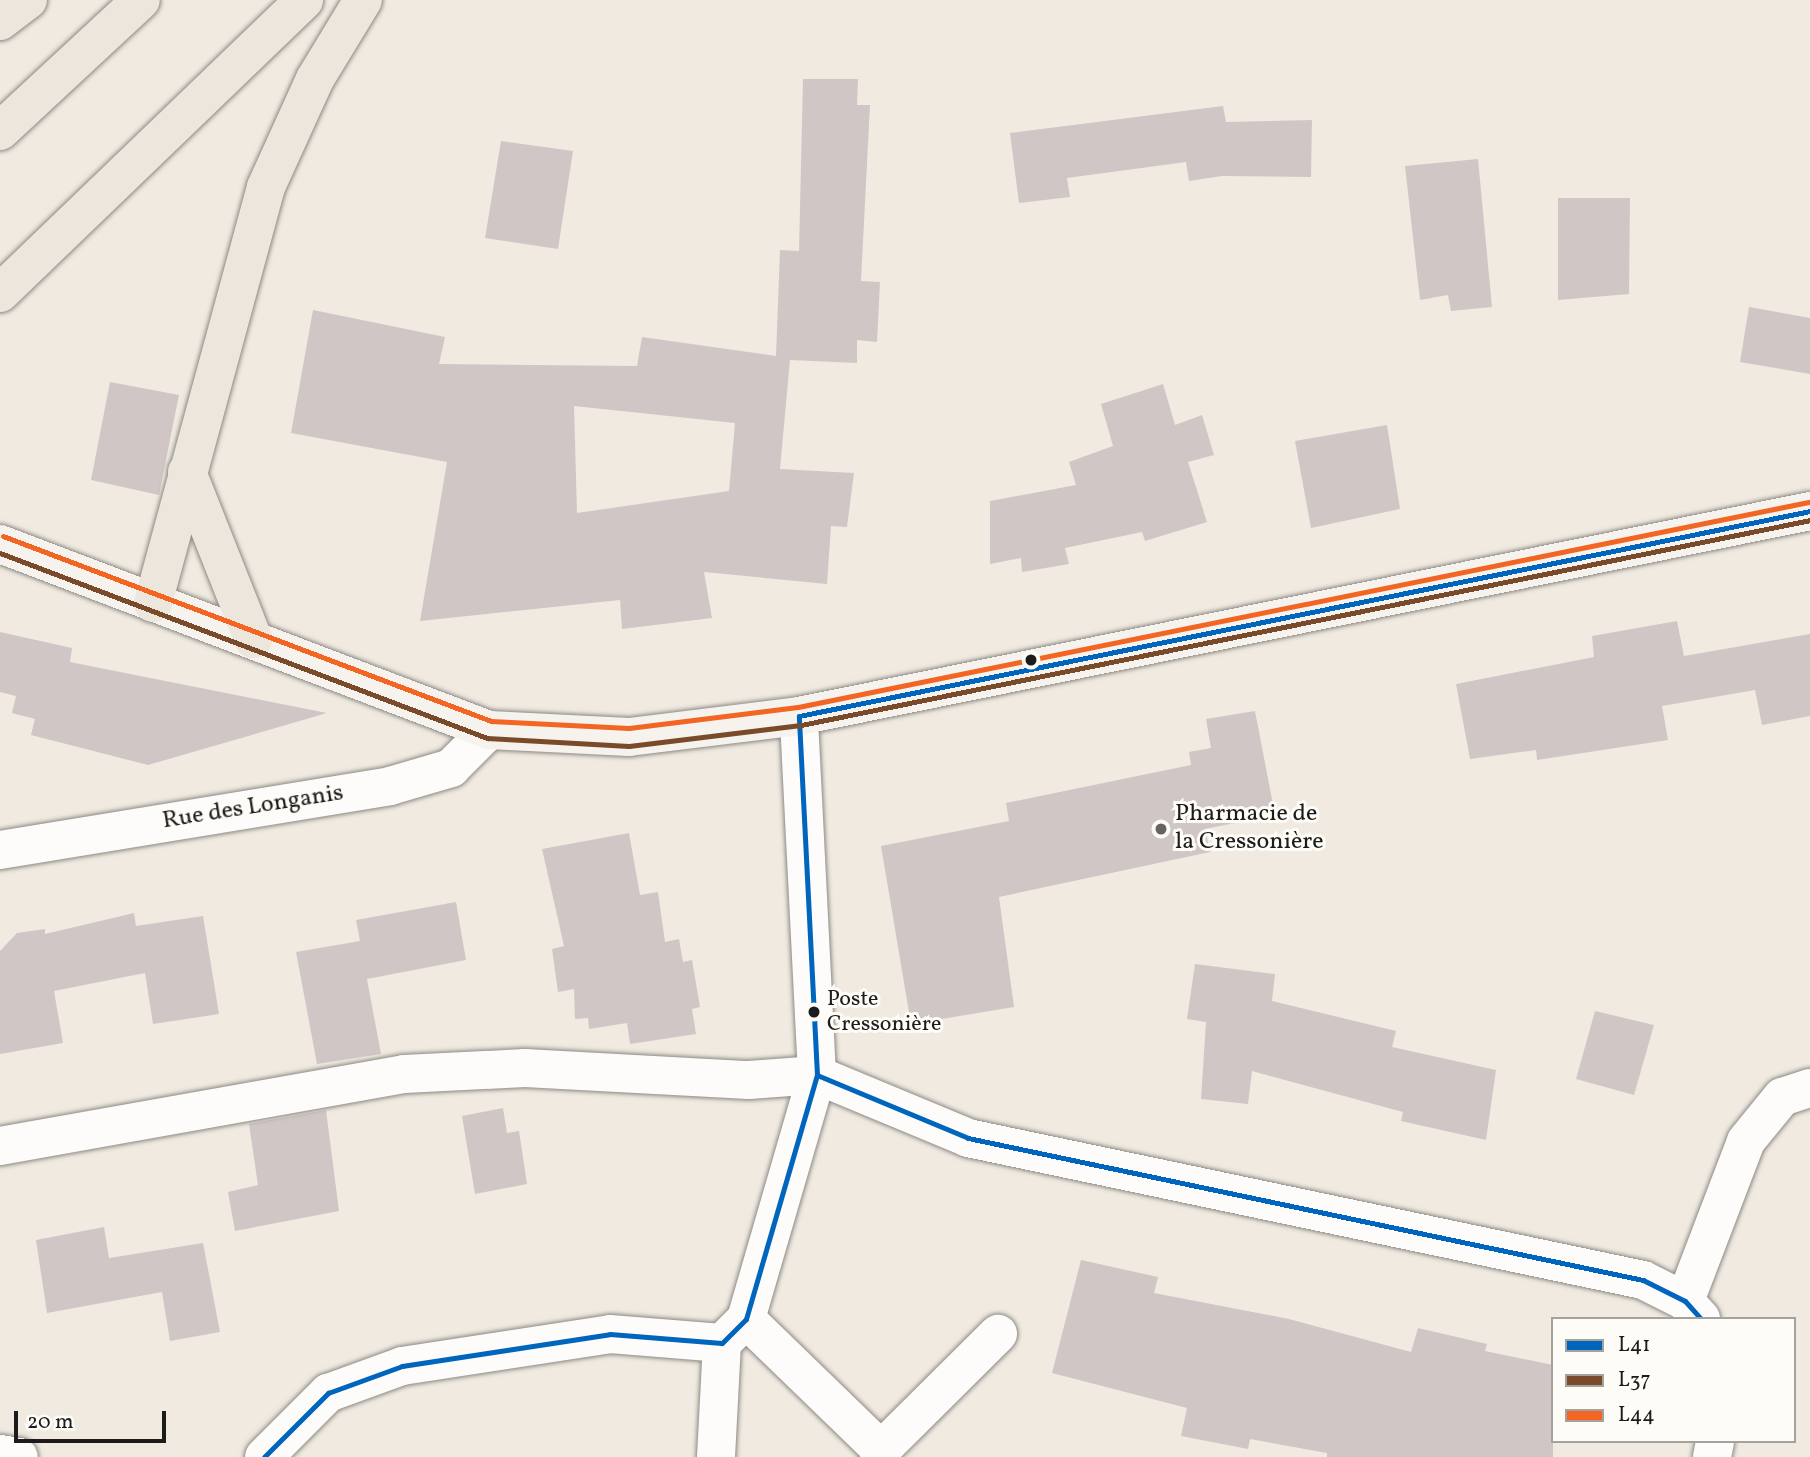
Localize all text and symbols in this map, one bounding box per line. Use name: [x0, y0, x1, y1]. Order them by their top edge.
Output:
unlabelled marker: [1024, 653, 1038, 667]
street label: Rue des Longanis: [161, 779, 345, 837]
place label: Pharmacie de la Cressonière: [1175, 801, 1324, 857]
marker: Pharmacie de la Cressonière: [1153, 821, 1169, 837]
place label: Poste Cressonière: [827, 986, 941, 1038]
marker: Poste Cressonière: [807, 1005, 821, 1019]
legend: [1551, 1317, 1796, 1443]
text: L41: [1618, 1331, 1650, 1360]
text: L37: [1618, 1366, 1651, 1395]
scale bar: [18, 1398, 170, 1442]
text: L44: [1618, 1401, 1655, 1430]
text: 20 m: [27, 1408, 73, 1437]

